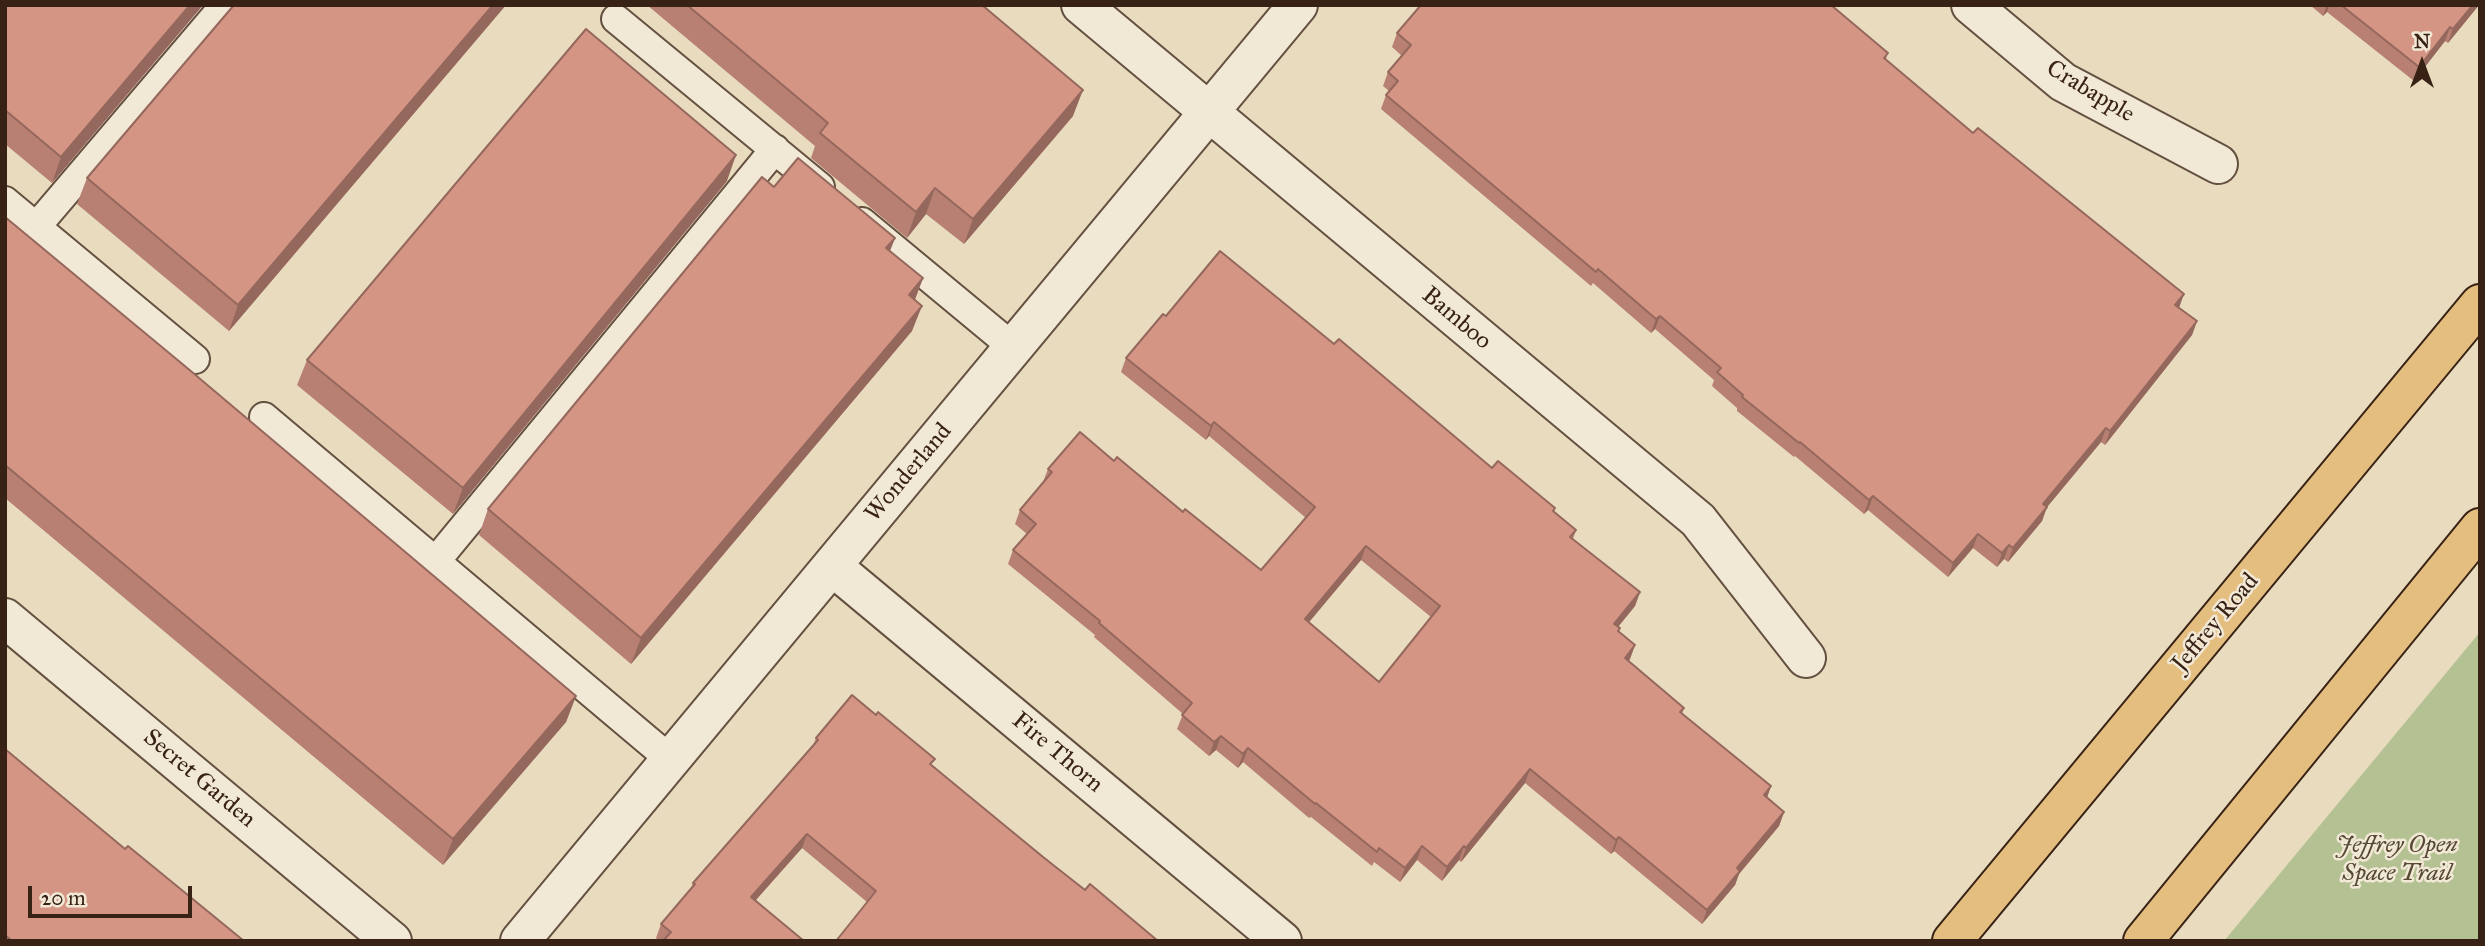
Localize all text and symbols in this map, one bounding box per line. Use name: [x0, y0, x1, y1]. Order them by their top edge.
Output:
north arrow: [2387, 28, 2457, 98]
text: N: [2414, 30, 2430, 53]
street label: Crabapple: [2041, 55, 2139, 129]
street label: Bamboo: [1415, 282, 1497, 356]
street label: Wonderland: [860, 418, 958, 528]
street label: Jeffrey Road: [2166, 568, 2266, 678]
street label: Fire Thorn: [1006, 707, 1108, 799]
street label: Secret Garden: [137, 724, 261, 834]
park label: Jeffrey Open Space Trail: [2337, 832, 2457, 888]
scale bar: [32, 872, 196, 916]
text: 20 m: [41, 885, 86, 911]

